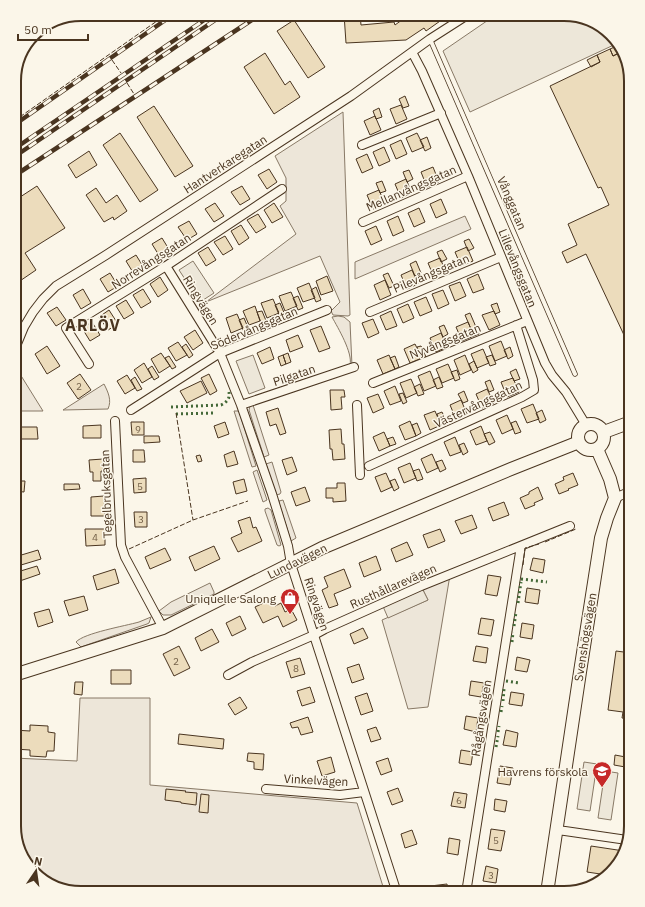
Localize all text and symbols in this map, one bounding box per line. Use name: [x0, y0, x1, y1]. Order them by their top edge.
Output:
scale bar: [18, 16, 88, 42]
text: 50 m: [24, 22, 52, 37]
street label: Hantverkaregatan: [180, 131, 270, 197]
street label: Mellanvångsgatan: [364, 161, 458, 215]
street label: Vånggatan: [494, 174, 530, 232]
street label: Lillevångsgatan: [495, 227, 541, 309]
street label: Norrevångsgatan: [108, 230, 194, 292]
street label: Pilevångsgatan: [391, 250, 471, 296]
street label: Ringvägen: [180, 272, 222, 328]
street label: Södervångsgatan: [208, 303, 300, 353]
district label: ARLÖV: [65, 315, 121, 335]
street label: Nyvångsgatan: [407, 320, 483, 362]
street label: Pilgatan: [271, 361, 317, 389]
street label: Västervångsgatan: [431, 377, 525, 431]
house number: 2: [76, 380, 82, 393]
house number: 9: [135, 423, 141, 436]
street label: Tegelbruksgatan: [97, 449, 115, 539]
house number: 5: [137, 480, 143, 493]
house number: 3: [138, 513, 144, 526]
house number: 4: [92, 531, 98, 544]
street label: Lundavägen: [265, 540, 329, 582]
street label: Rusthållarevägen: [347, 560, 439, 612]
street label: Ringvägen: [301, 575, 333, 633]
shop icon: Uniquelle Salong: [279, 587, 301, 615]
place label: Uniquelle Salong: [185, 591, 277, 606]
street label: Svenshögsvägen: [571, 592, 599, 682]
house number: 2: [173, 655, 179, 668]
house number: 8: [293, 662, 299, 675]
street label: Rågångsvägen: [468, 679, 494, 757]
school or university icon: Havrens förskola: [591, 760, 613, 788]
place label: Havrens förskola: [498, 764, 589, 779]
street label: Vinkelvägen: [283, 771, 349, 789]
house number: 6: [456, 794, 462, 807]
house number: 5: [493, 834, 499, 847]
north arrow: [16, 851, 56, 891]
text: N: [33, 854, 44, 869]
house number: 3: [488, 869, 494, 882]

